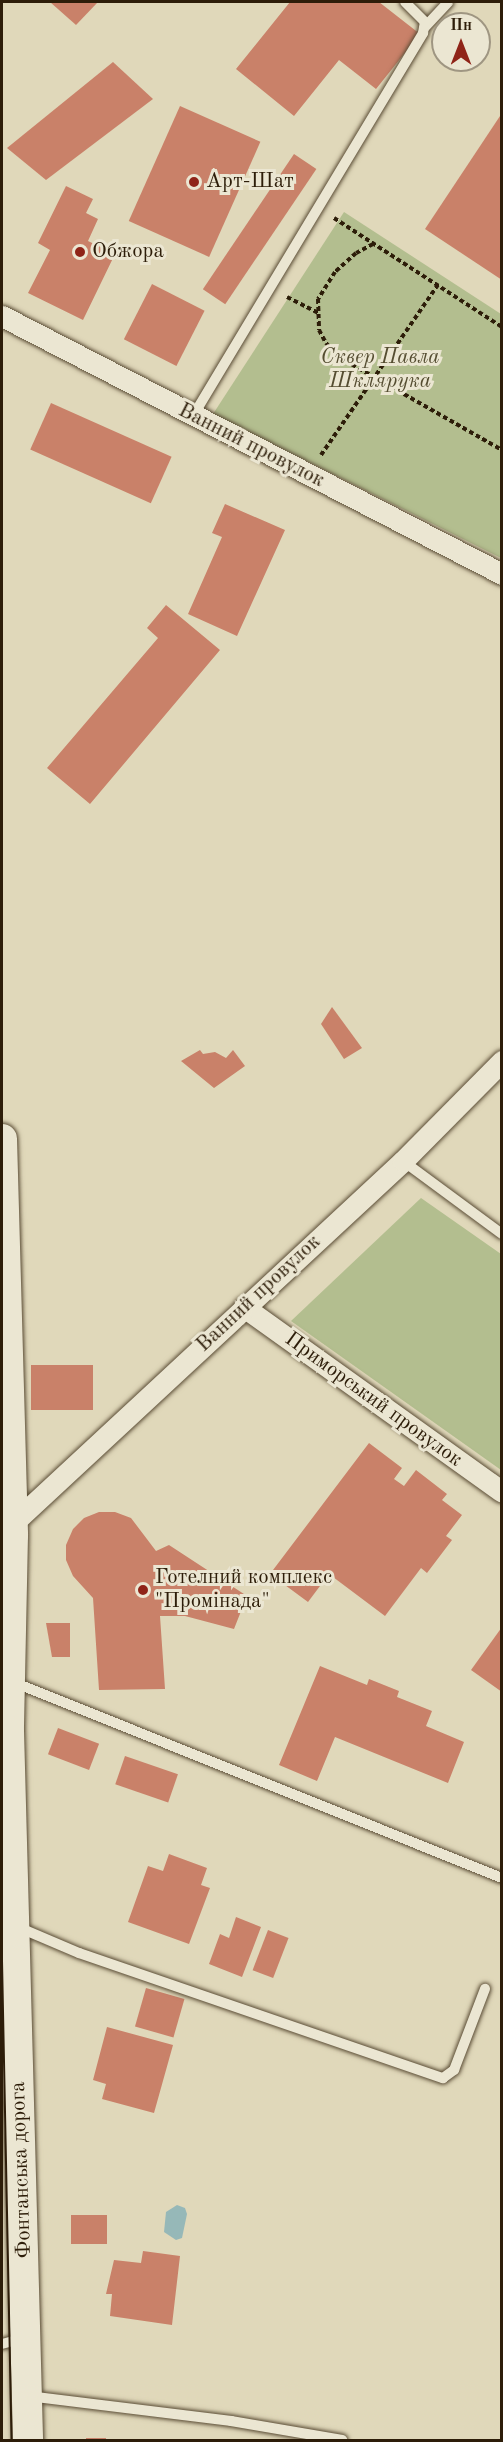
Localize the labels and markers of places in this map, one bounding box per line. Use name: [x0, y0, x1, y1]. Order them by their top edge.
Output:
place label: Арт-Шат: [206, 169, 294, 195]
marker: Арт-Шат: [187, 175, 201, 189]
place label: Обжора: [92, 239, 164, 265]
marker: Обжора: [73, 245, 87, 259]
place label: Готелний комплекс "Промінада": [155, 1565, 332, 1615]
marker: Готелний комплекс "Промінада": [136, 1583, 150, 1597]

